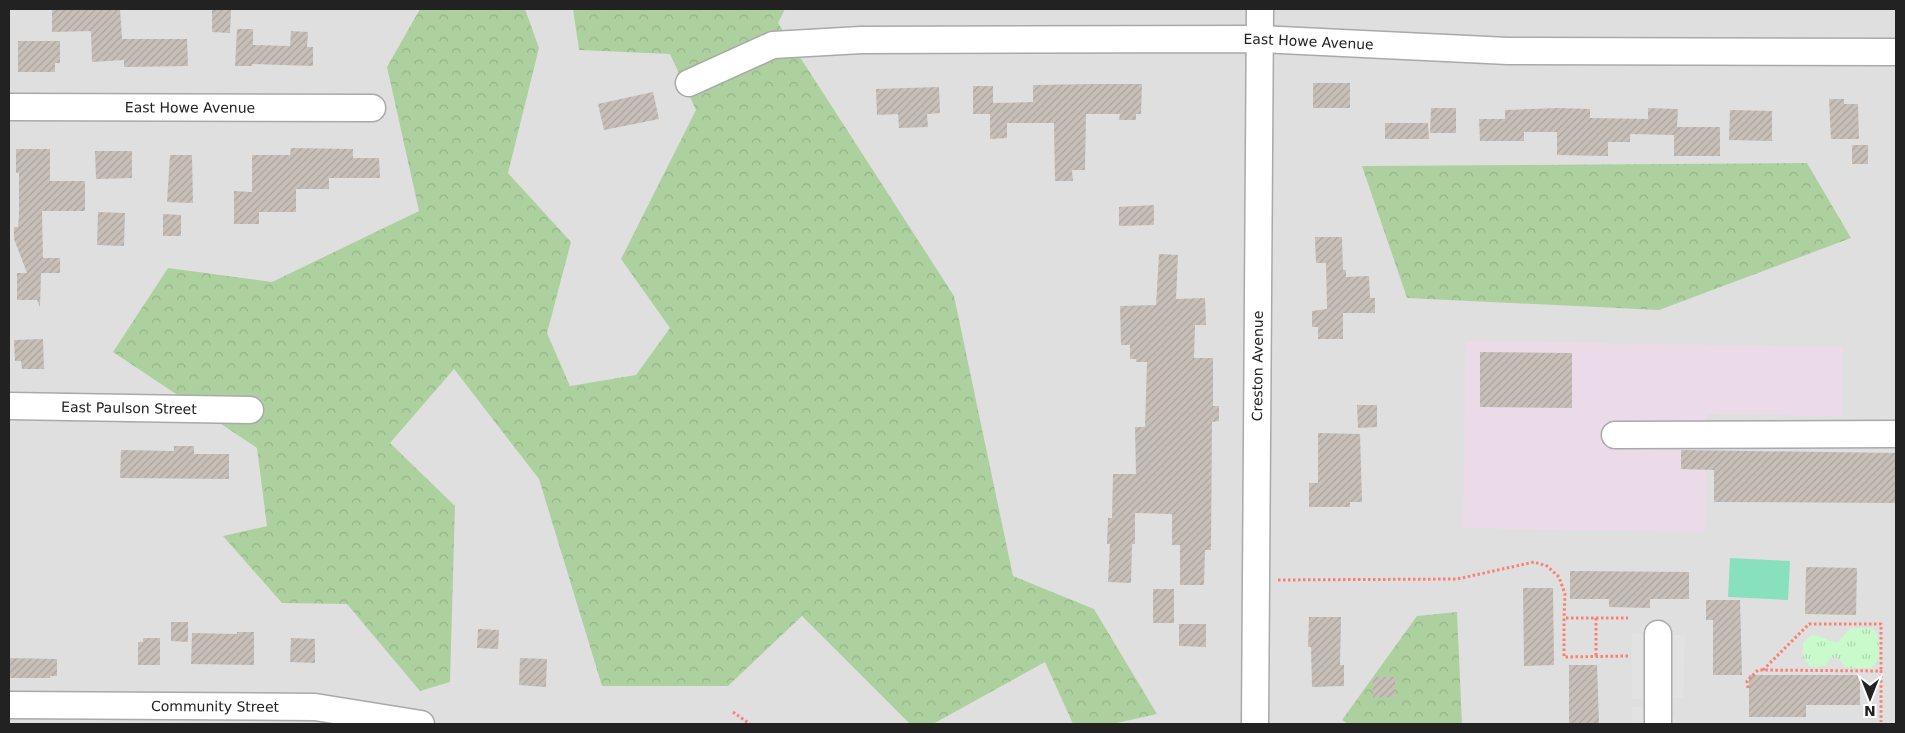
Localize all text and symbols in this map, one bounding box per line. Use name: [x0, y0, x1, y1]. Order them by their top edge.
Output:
street label: East Howe Avenue: [1243, 31, 1374, 52]
street label: East Howe Avenue: [125, 99, 255, 116]
street label: Creston Avenue: [1249, 311, 1266, 421]
street label: East Paulson Street: [61, 399, 197, 417]
north arrow: [1845, 673, 1895, 723]
street label: Community Street: [151, 698, 280, 715]
text: N: [1864, 703, 1876, 719]

